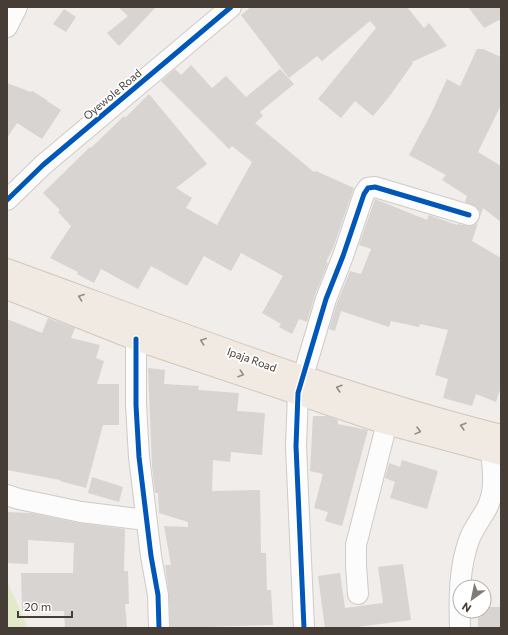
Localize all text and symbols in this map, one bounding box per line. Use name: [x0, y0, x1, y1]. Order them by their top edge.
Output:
street label: Oyewole Road: [80, 66, 144, 122]
one-way arrow: [77, 293, 84, 301]
one-way arrow: [200, 337, 207, 346]
street label: Ipaja Road: [225, 344, 279, 374]
one-way arrow: [237, 369, 244, 378]
one-way arrow: [336, 385, 343, 393]
one-way arrow: [460, 422, 467, 431]
one-way arrow: [414, 427, 421, 435]
north arrow: [452, 579, 492, 619]
scale bar: [18, 593, 72, 619]
text: 20 m: [24, 599, 51, 613]
text: N: [459, 600, 473, 616]

